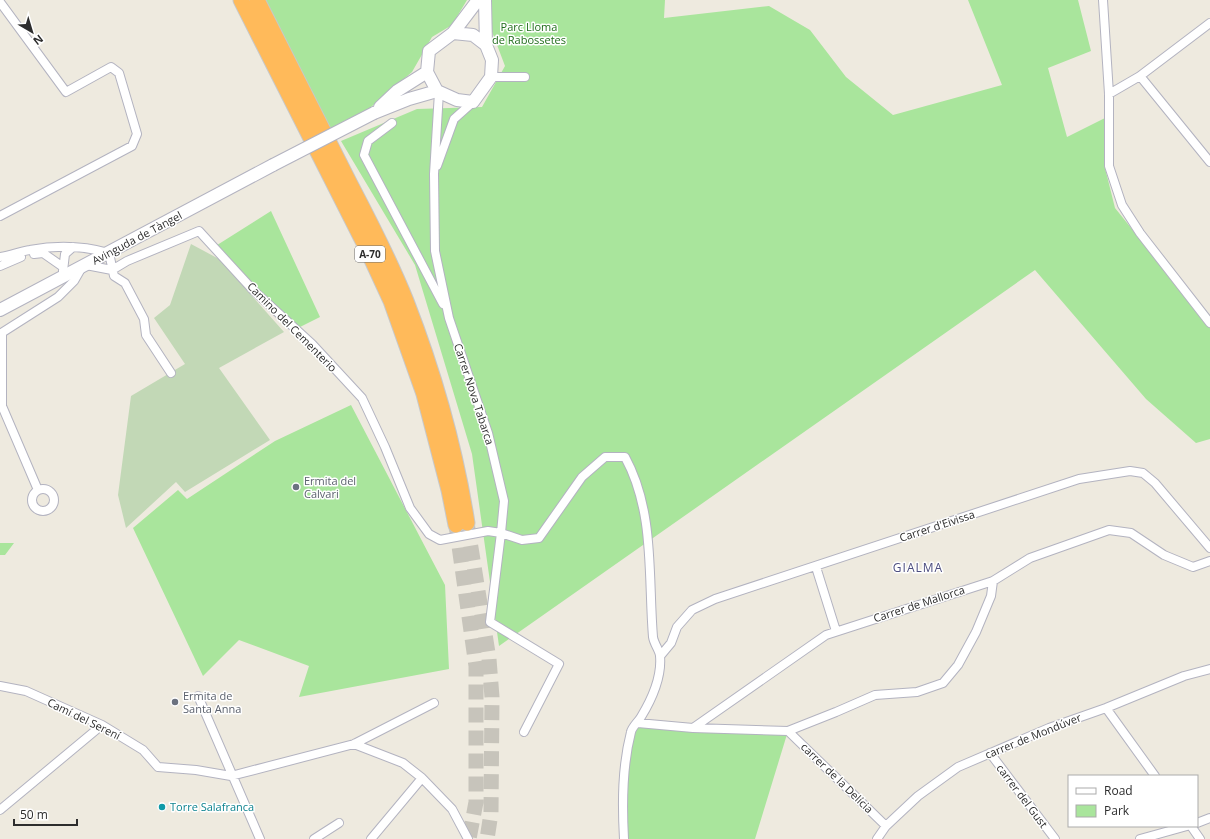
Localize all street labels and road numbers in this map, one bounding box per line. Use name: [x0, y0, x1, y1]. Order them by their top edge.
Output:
street label: Avinguda de Tàngel: [89, 207, 184, 268]
road number: A-70: [355, 246, 385, 262]
street label: Camino del Cementerio: [244, 279, 341, 375]
street label: Carrer Nova Tabarca: [451, 341, 498, 446]
street label: Carrer d'Eivissa: [897, 506, 976, 545]
street label: Carrer de Mallorca: [871, 582, 967, 625]
street label: Camí del Serení: [45, 694, 124, 743]
street label: carrer de Mondúver: [982, 709, 1084, 762]
street label: carrer de la Delícia: [798, 739, 877, 816]
street label: carrer del Gust: [993, 761, 1051, 831]

